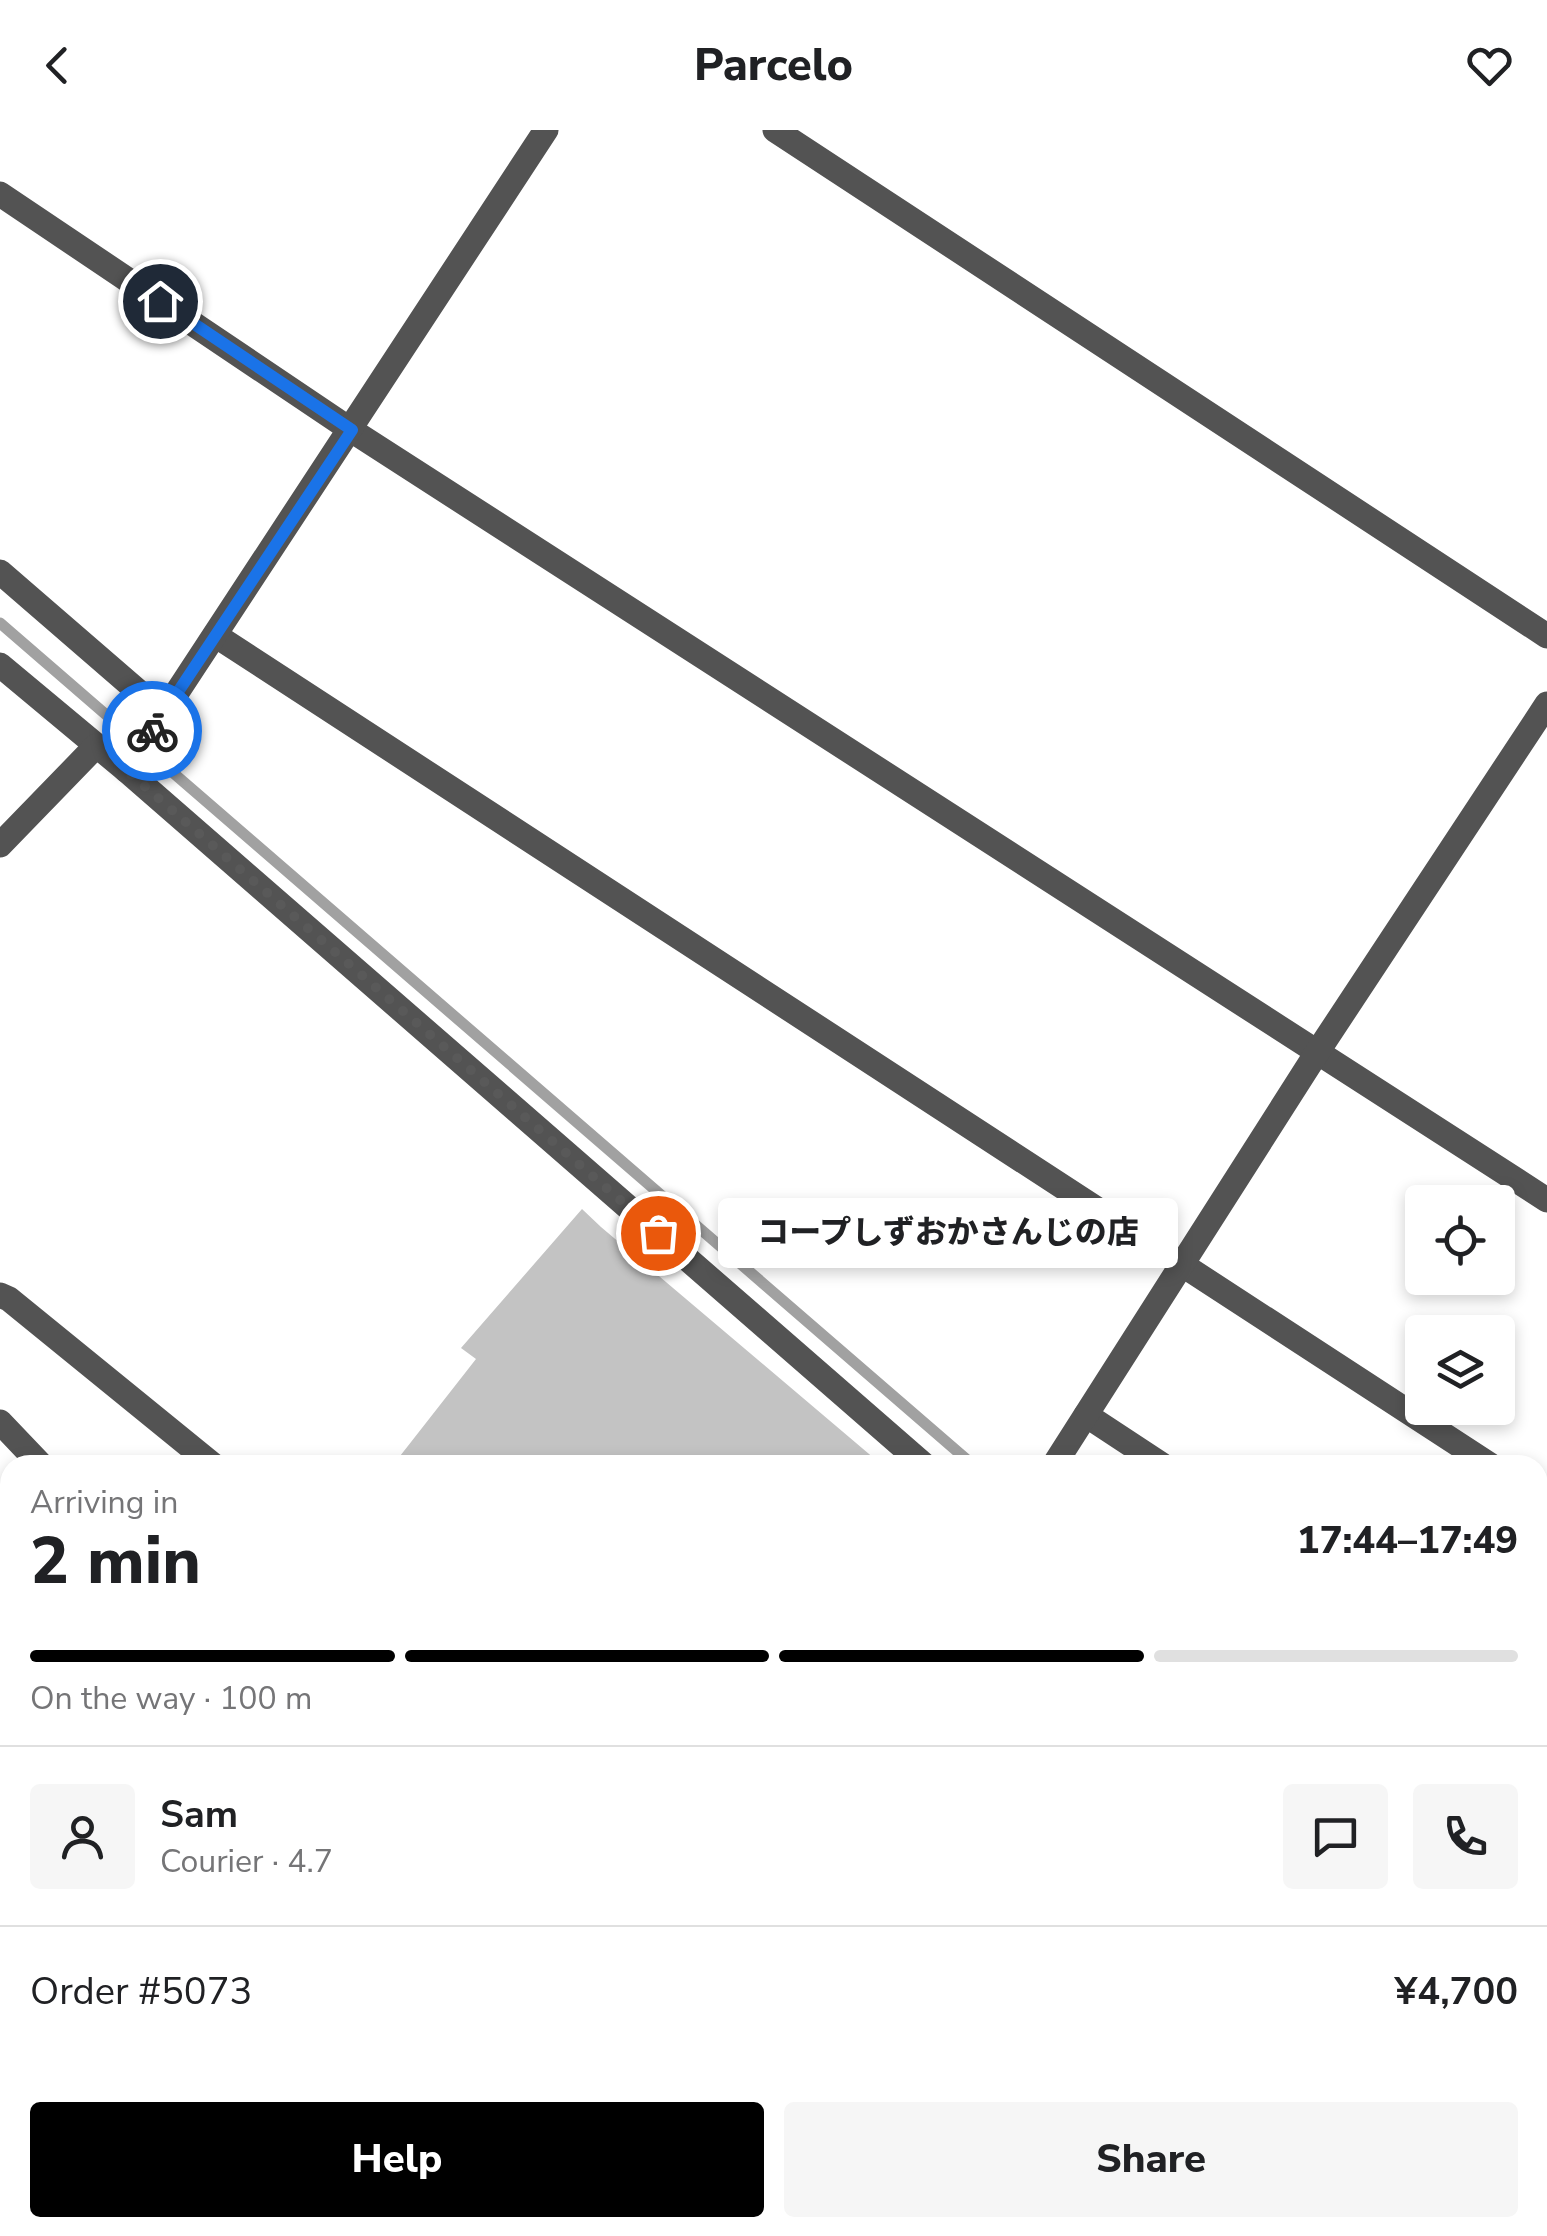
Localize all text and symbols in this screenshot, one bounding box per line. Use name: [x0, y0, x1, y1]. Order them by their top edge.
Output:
text: Parcelo: [694, 35, 853, 96]
icon: back: [30, 38, 85, 93]
icon: heart: [1462, 38, 1517, 93]
pin: [118, 259, 203, 344]
icon: home: [133, 274, 188, 329]
courier: [102, 681, 202, 781]
icon: bike: [125, 704, 180, 759]
map controls: [1405, 1185, 1515, 1425]
button: locate: [1405, 1185, 1515, 1295]
pin: [616, 1191, 701, 1276]
callout: コープしずおかさんじの店: [718, 1198, 1178, 1268]
icon: bag: [631, 1206, 686, 1261]
text: コープしずおかさんじの店: [757, 1211, 1139, 1254]
button: layers: [1405, 1315, 1515, 1425]
text: Arriving in: [30, 1481, 178, 1524]
text: 17:44–17:49: [1297, 1515, 1518, 1566]
text: 2 min: [30, 1517, 201, 1606]
text: On the way · 100 m: [30, 1677, 312, 1720]
button: person: [30, 1784, 135, 1889]
button: chat: [1283, 1784, 1388, 1889]
button: phone: [1413, 1784, 1518, 1889]
text: Sam: [160, 1789, 238, 1840]
text: Courier · 4.7: [160, 1840, 333, 1883]
text: Order #5073: [30, 1966, 252, 2017]
text: ¥4,700: [1395, 1966, 1518, 2017]
button: Help: [30, 2102, 764, 2217]
button: Share: [784, 2102, 1518, 2217]

